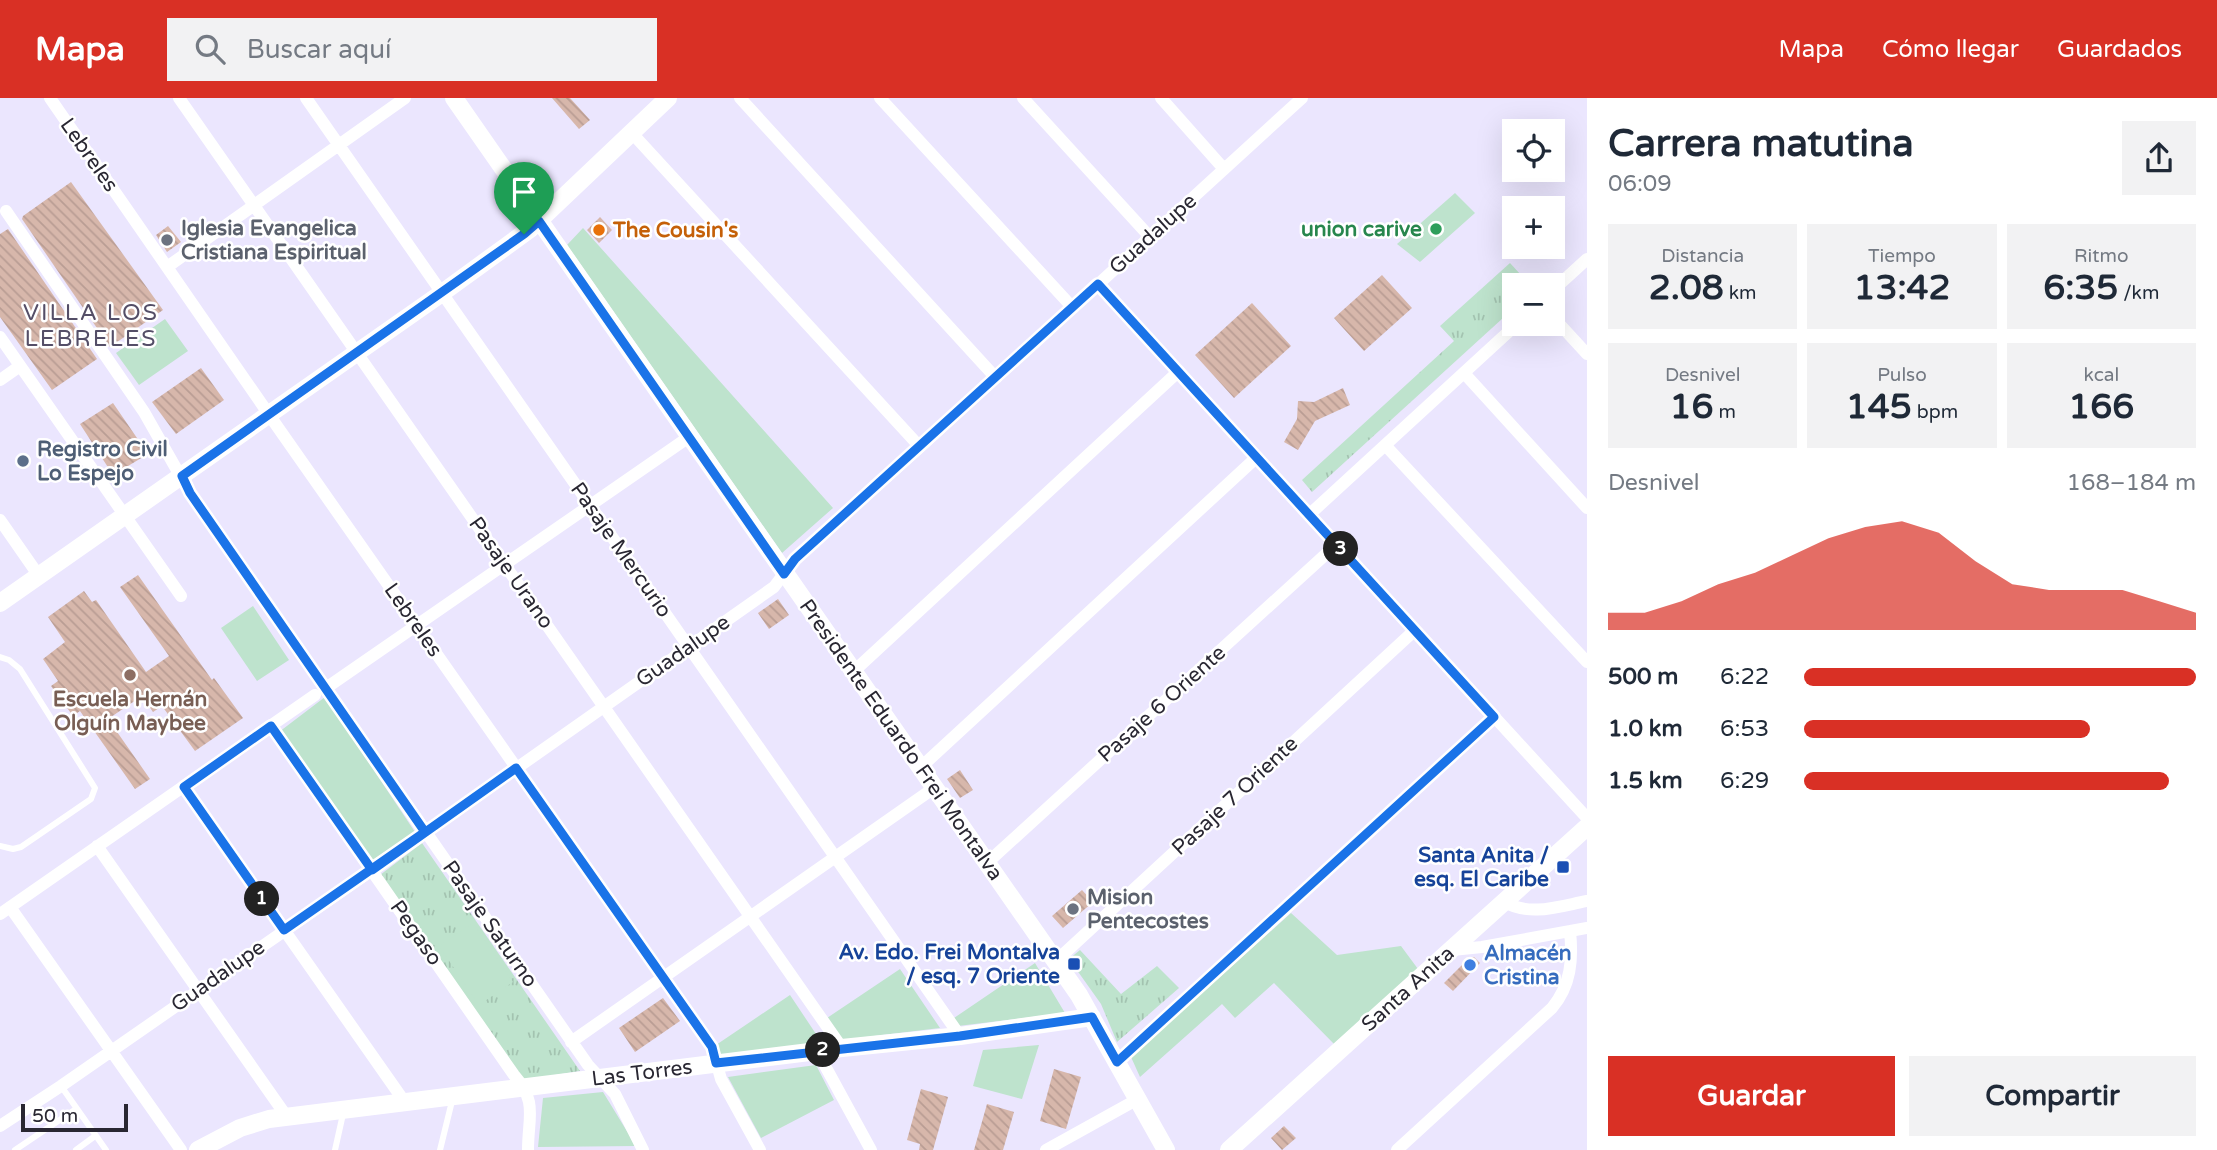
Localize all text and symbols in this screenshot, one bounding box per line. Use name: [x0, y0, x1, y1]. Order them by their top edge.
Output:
search box: [167, 18, 657, 81]
text: Mapa: [35, 30, 125, 69]
icon: search: [191, 30, 229, 68]
text: Buscar aquí: [247, 34, 391, 65]
text: Mapa: [1779, 35, 1844, 64]
text: Cómo llegar: [1882, 35, 2019, 64]
text: Guardados: [2057, 35, 2182, 64]
street label: Lebreles: [55, 113, 123, 197]
map controls: [1502, 119, 1565, 336]
button: locate: [1502, 119, 1565, 182]
text: Carrera matutina: [1608, 121, 1914, 167]
button: share: [2122, 121, 2196, 195]
pin: [494, 162, 554, 234]
text: 06:09: [1608, 170, 1672, 198]
icon: arrive: [505, 173, 543, 211]
street label: Guadalupe: [1104, 188, 1202, 280]
button: +: [1502, 196, 1565, 259]
place label: Iglesia Evangelica Cristiana Espiritual: [181, 216, 367, 265]
place label: union carive: [1301, 217, 1422, 242]
place label: The Cousin's: [612, 218, 738, 243]
marker: union carive: [1428, 221, 1444, 237]
marker: The Cousin's: [591, 222, 607, 238]
marker: Iglesia Evangelica Cristiana Espiritual: [159, 232, 175, 248]
text: Distancia: [1661, 245, 1744, 267]
text: Tiempo: [1868, 245, 1936, 267]
text: Ritmo: [2074, 245, 2129, 267]
text: 2.08: [1649, 267, 1724, 309]
text: 13:42: [1853, 267, 1951, 309]
text: 6:35: [2043, 267, 2118, 309]
button: −: [1502, 273, 1565, 336]
text: km: [1724, 282, 1757, 304]
text: /km: [2118, 282, 2159, 304]
district label: VILLA LOS LEBRELES: [23, 299, 159, 353]
text: Desnivel: [1665, 364, 1740, 386]
text: Pulso: [1877, 364, 1927, 386]
text: kcal: [2083, 364, 2119, 386]
text: 16: [1669, 386, 1713, 428]
text: 145: [1846, 386, 1912, 428]
text: 166: [2068, 386, 2134, 428]
text: m: [1713, 401, 1736, 423]
text: bpm: [1912, 401, 1958, 423]
place label: Registro Civil Lo Espejo: [37, 437, 168, 486]
marker: Registro Civil Lo Espejo: [15, 453, 31, 469]
text: Desnivel: [1608, 469, 1699, 497]
text: 168–184 m: [2067, 469, 2196, 497]
street label: Pasaje Mercurio: [565, 477, 677, 623]
street label: Pasaje Urano: [463, 512, 559, 634]
pin: 3: [1324, 532, 1358, 566]
text: 3: [1335, 537, 1346, 559]
street label: Lebreles: [379, 578, 447, 662]
street label: Presidente Eduardo Frei Montalva: [794, 595, 1008, 885]
street label: Guadalupe: [631, 610, 735, 692]
street label: Pasaje 6 Oriente: [1093, 640, 1231, 768]
text: 500 m: [1608, 663, 1678, 691]
text: 6:22: [1720, 663, 1769, 691]
marker: Escuela Hernán Olguín Maybee: [122, 667, 138, 683]
place label: Escuela Hernán Olguín Maybee: [53, 687, 207, 736]
text: 1.0 km: [1608, 715, 1683, 743]
text: 6:53: [1720, 715, 1769, 743]
street label: Pasaje 7 Oriente: [1167, 731, 1303, 861]
text: 1.5 km: [1608, 767, 1683, 795]
text: 6:29: [1720, 767, 1769, 795]
place label: Santa Anita / esq. El Caribe: [1414, 843, 1549, 892]
street label: Pasaje Saturno: [437, 856, 543, 992]
marker: Santa Anita / esq. El Caribe: [1555, 859, 1571, 875]
pin: 1: [244, 882, 280, 916]
place label: Mision Pentecostes: [1087, 885, 1209, 934]
text: 1: [256, 887, 267, 909]
street label: Pegaso: [385, 896, 447, 970]
marker: Mision Pentecostes: [1065, 901, 1081, 917]
street label: Guadalupe: [166, 935, 270, 1017]
place label: Av. Edo. Frei Montalva / esq. 7 Oriente: [838, 940, 1060, 989]
street label: Santa Anita: [1357, 941, 1459, 1037]
place label: Almacén Cristina: [1484, 941, 1572, 990]
marker: Av. Edo. Frei Montalva / esq. 7 Oriente: [1066, 956, 1082, 972]
marker: Almacén Cristina: [1462, 957, 1478, 973]
pin: 2: [806, 1032, 840, 1068]
text: 2: [817, 1038, 828, 1060]
street label: Las Torres: [590, 1054, 694, 1092]
button: Guardar: [1608, 1056, 1895, 1136]
button: Compartir: [1909, 1056, 2196, 1136]
scale bar: [21, 1101, 128, 1133]
text: 50 m: [32, 1105, 78, 1127]

